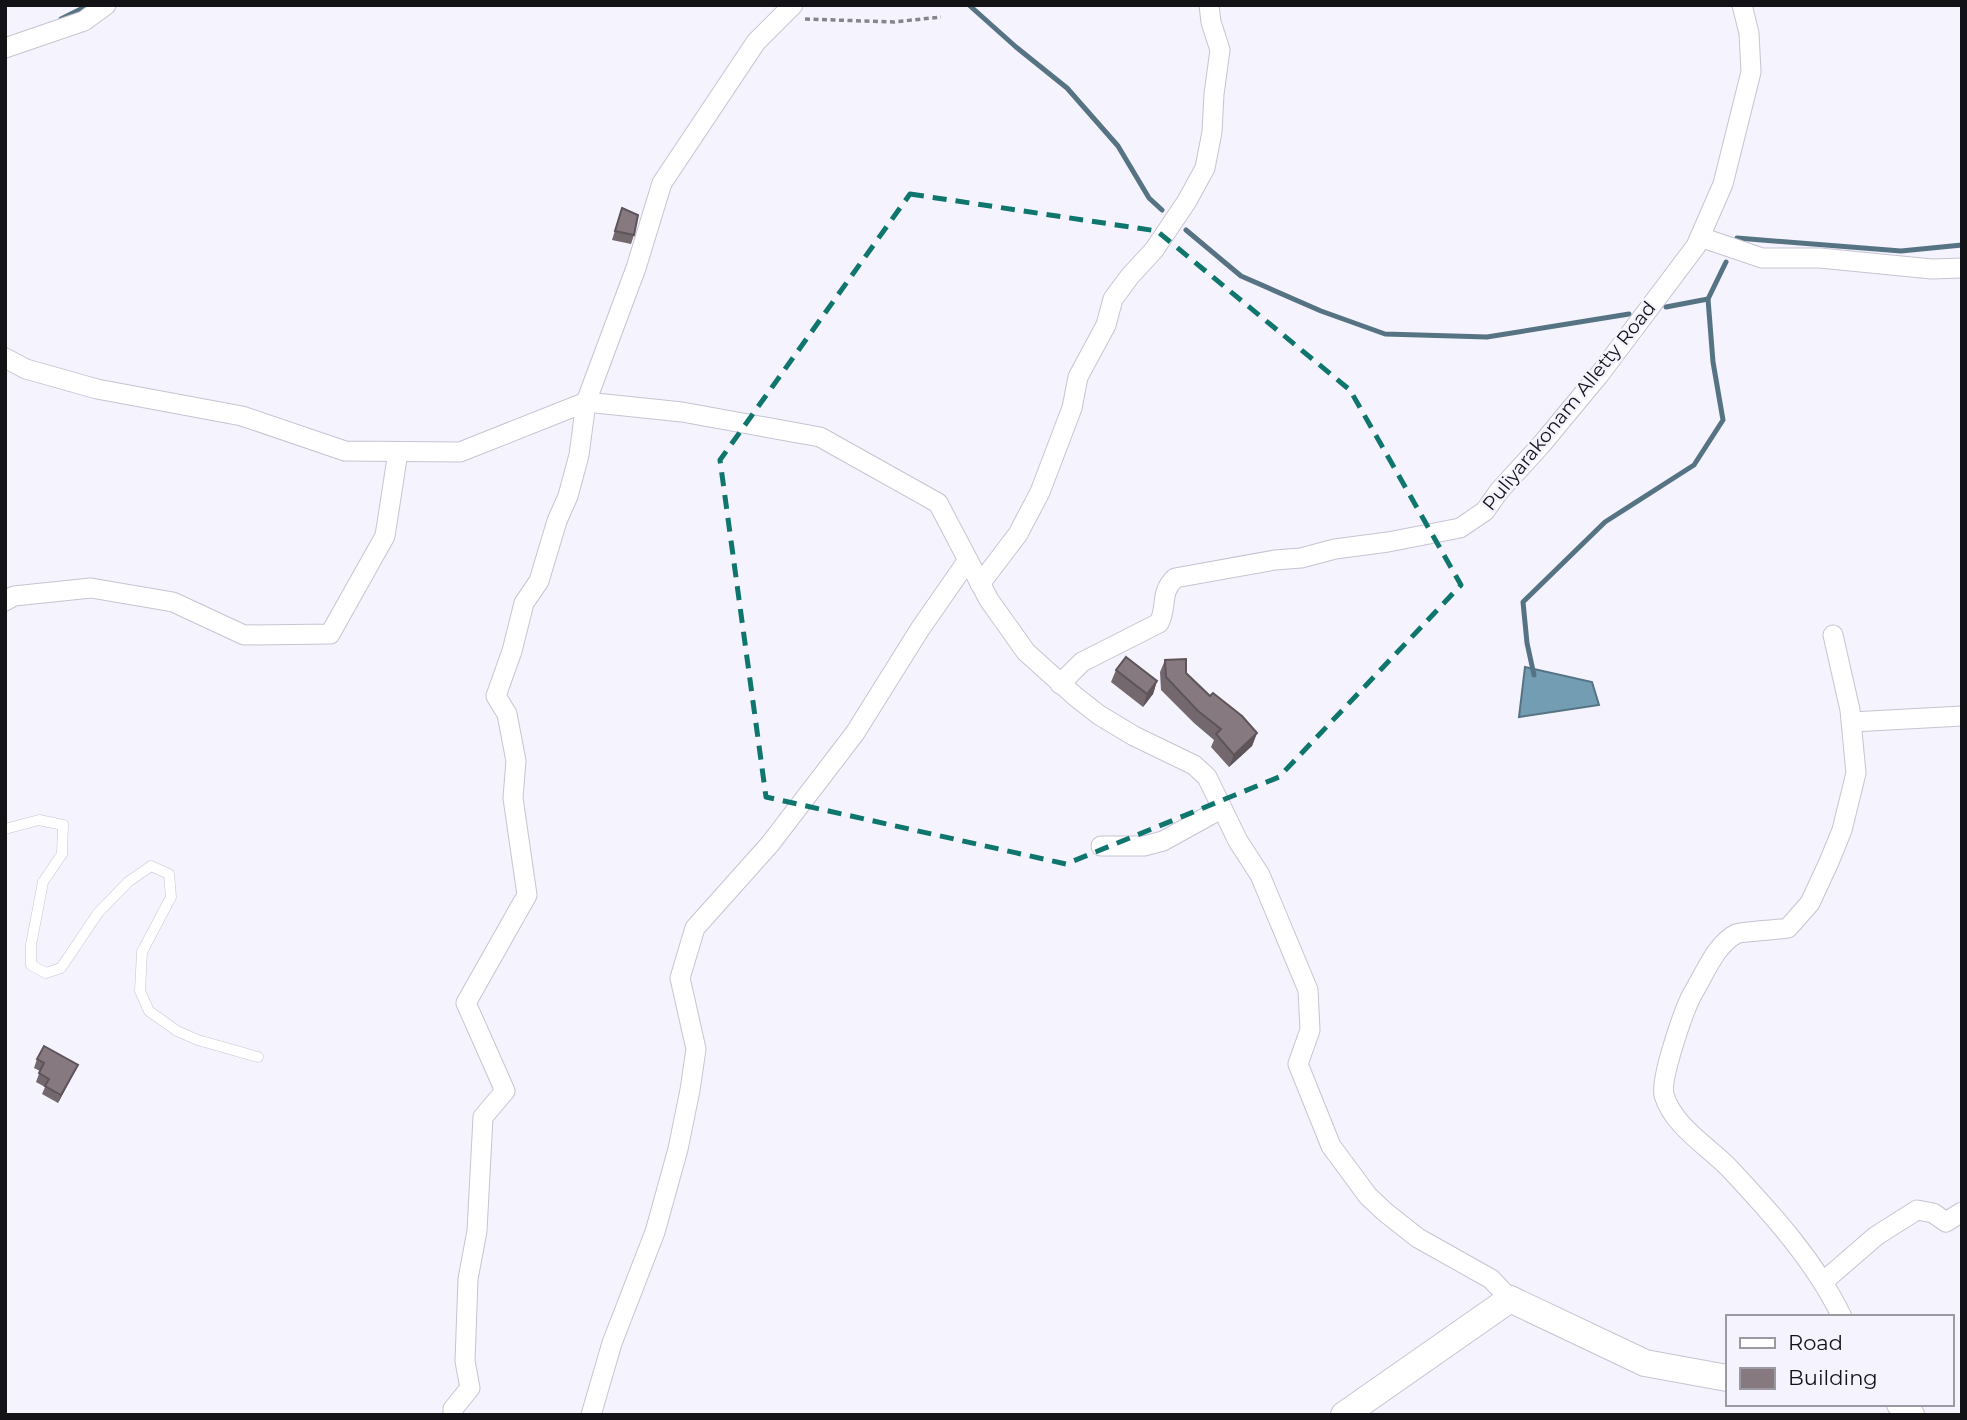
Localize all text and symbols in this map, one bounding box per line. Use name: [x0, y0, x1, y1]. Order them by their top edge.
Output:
street label: Puliyarakonam Alletty Road: [1477, 297, 1661, 515]
legend: [1726, 1315, 1953, 1406]
text: Road: [1788, 1330, 1843, 1355]
text: Building: [1788, 1365, 1878, 1390]

